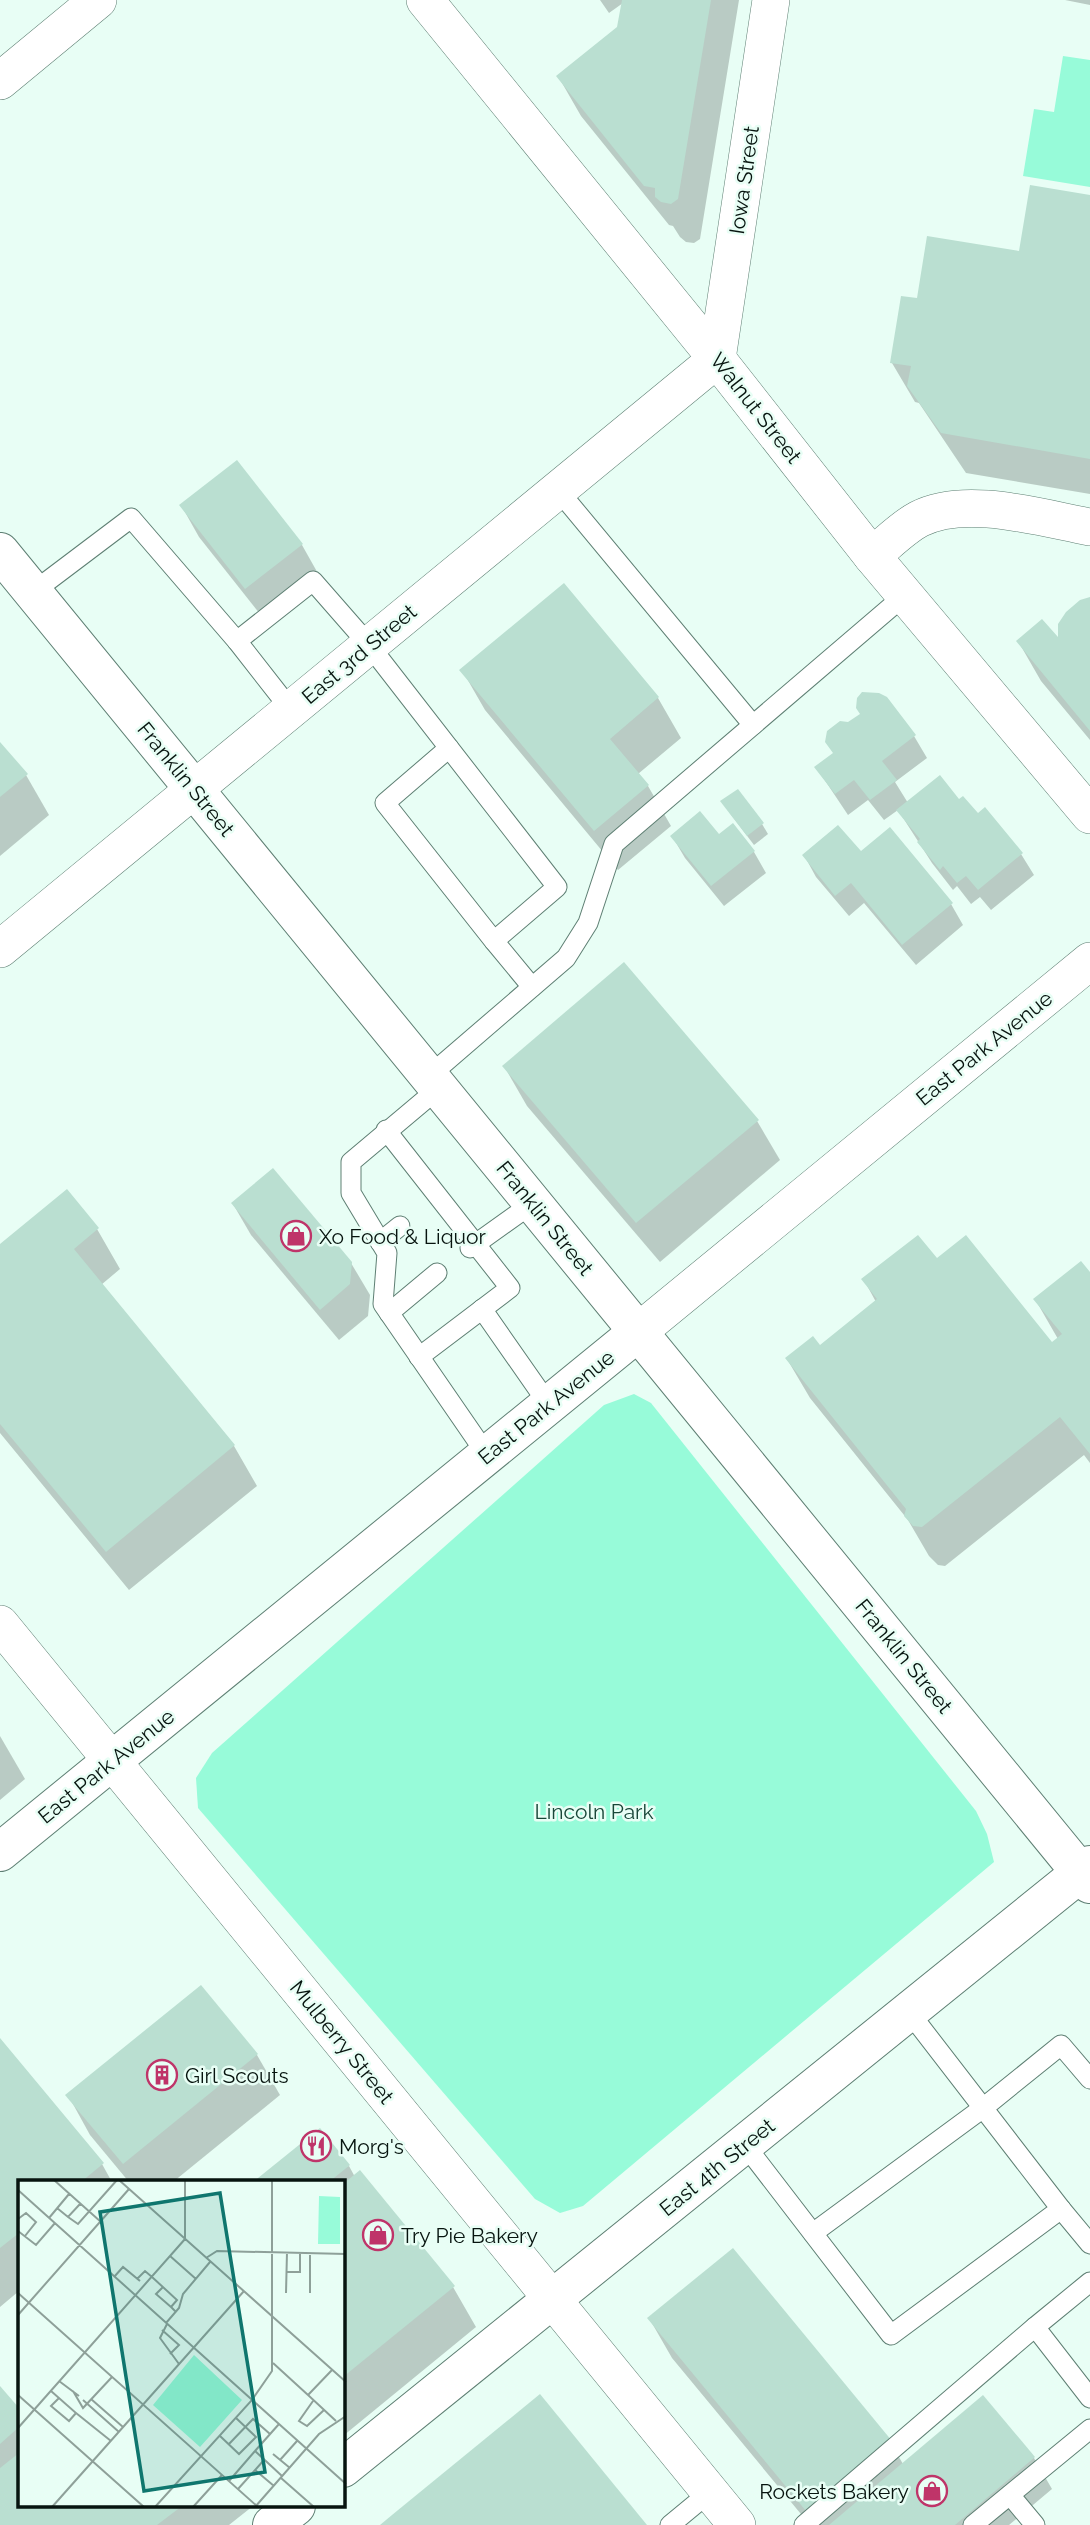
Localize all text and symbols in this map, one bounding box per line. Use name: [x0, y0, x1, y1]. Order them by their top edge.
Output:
street label: Iowa Street: [724, 124, 764, 236]
street label: Walnut Street: [705, 348, 807, 468]
street label: East 3rd Street: [297, 599, 421, 709]
street label: Franklin Street: [132, 717, 240, 841]
street label: East Park Avenue: [911, 985, 1057, 1111]
street label: Franklin Street: [491, 1156, 599, 1280]
shop icon: Xo Food & Liquor: [279, 1219, 313, 1253]
place label: Xo Food & Liquor: [319, 1224, 487, 1249]
street label: East Park Avenue: [473, 1344, 619, 1470]
street label: Franklin Street: [850, 1594, 958, 1718]
street label: East Park Avenue: [33, 1703, 179, 1829]
park label: Lincoln Park: [534, 1799, 654, 1824]
street label: Mulberry Street: [285, 1975, 399, 2109]
building icon: Girl Scouts: [145, 2058, 179, 2092]
place label: Girl Scouts: [185, 2063, 289, 2088]
street label: East 4th Street: [654, 2113, 780, 2221]
restaurant icon: Morg's: [299, 2129, 333, 2163]
place label: Morg's: [339, 2134, 404, 2159]
inset map: [18, 2180, 345, 2508]
shop icon: Try Pie Bakery: [361, 2218, 395, 2252]
place label: Try Pie Bakery: [401, 2223, 538, 2248]
shop icon: Rockets Bakery: [915, 2474, 949, 2508]
place label: Rockets Bakery: [759, 2479, 909, 2504]

